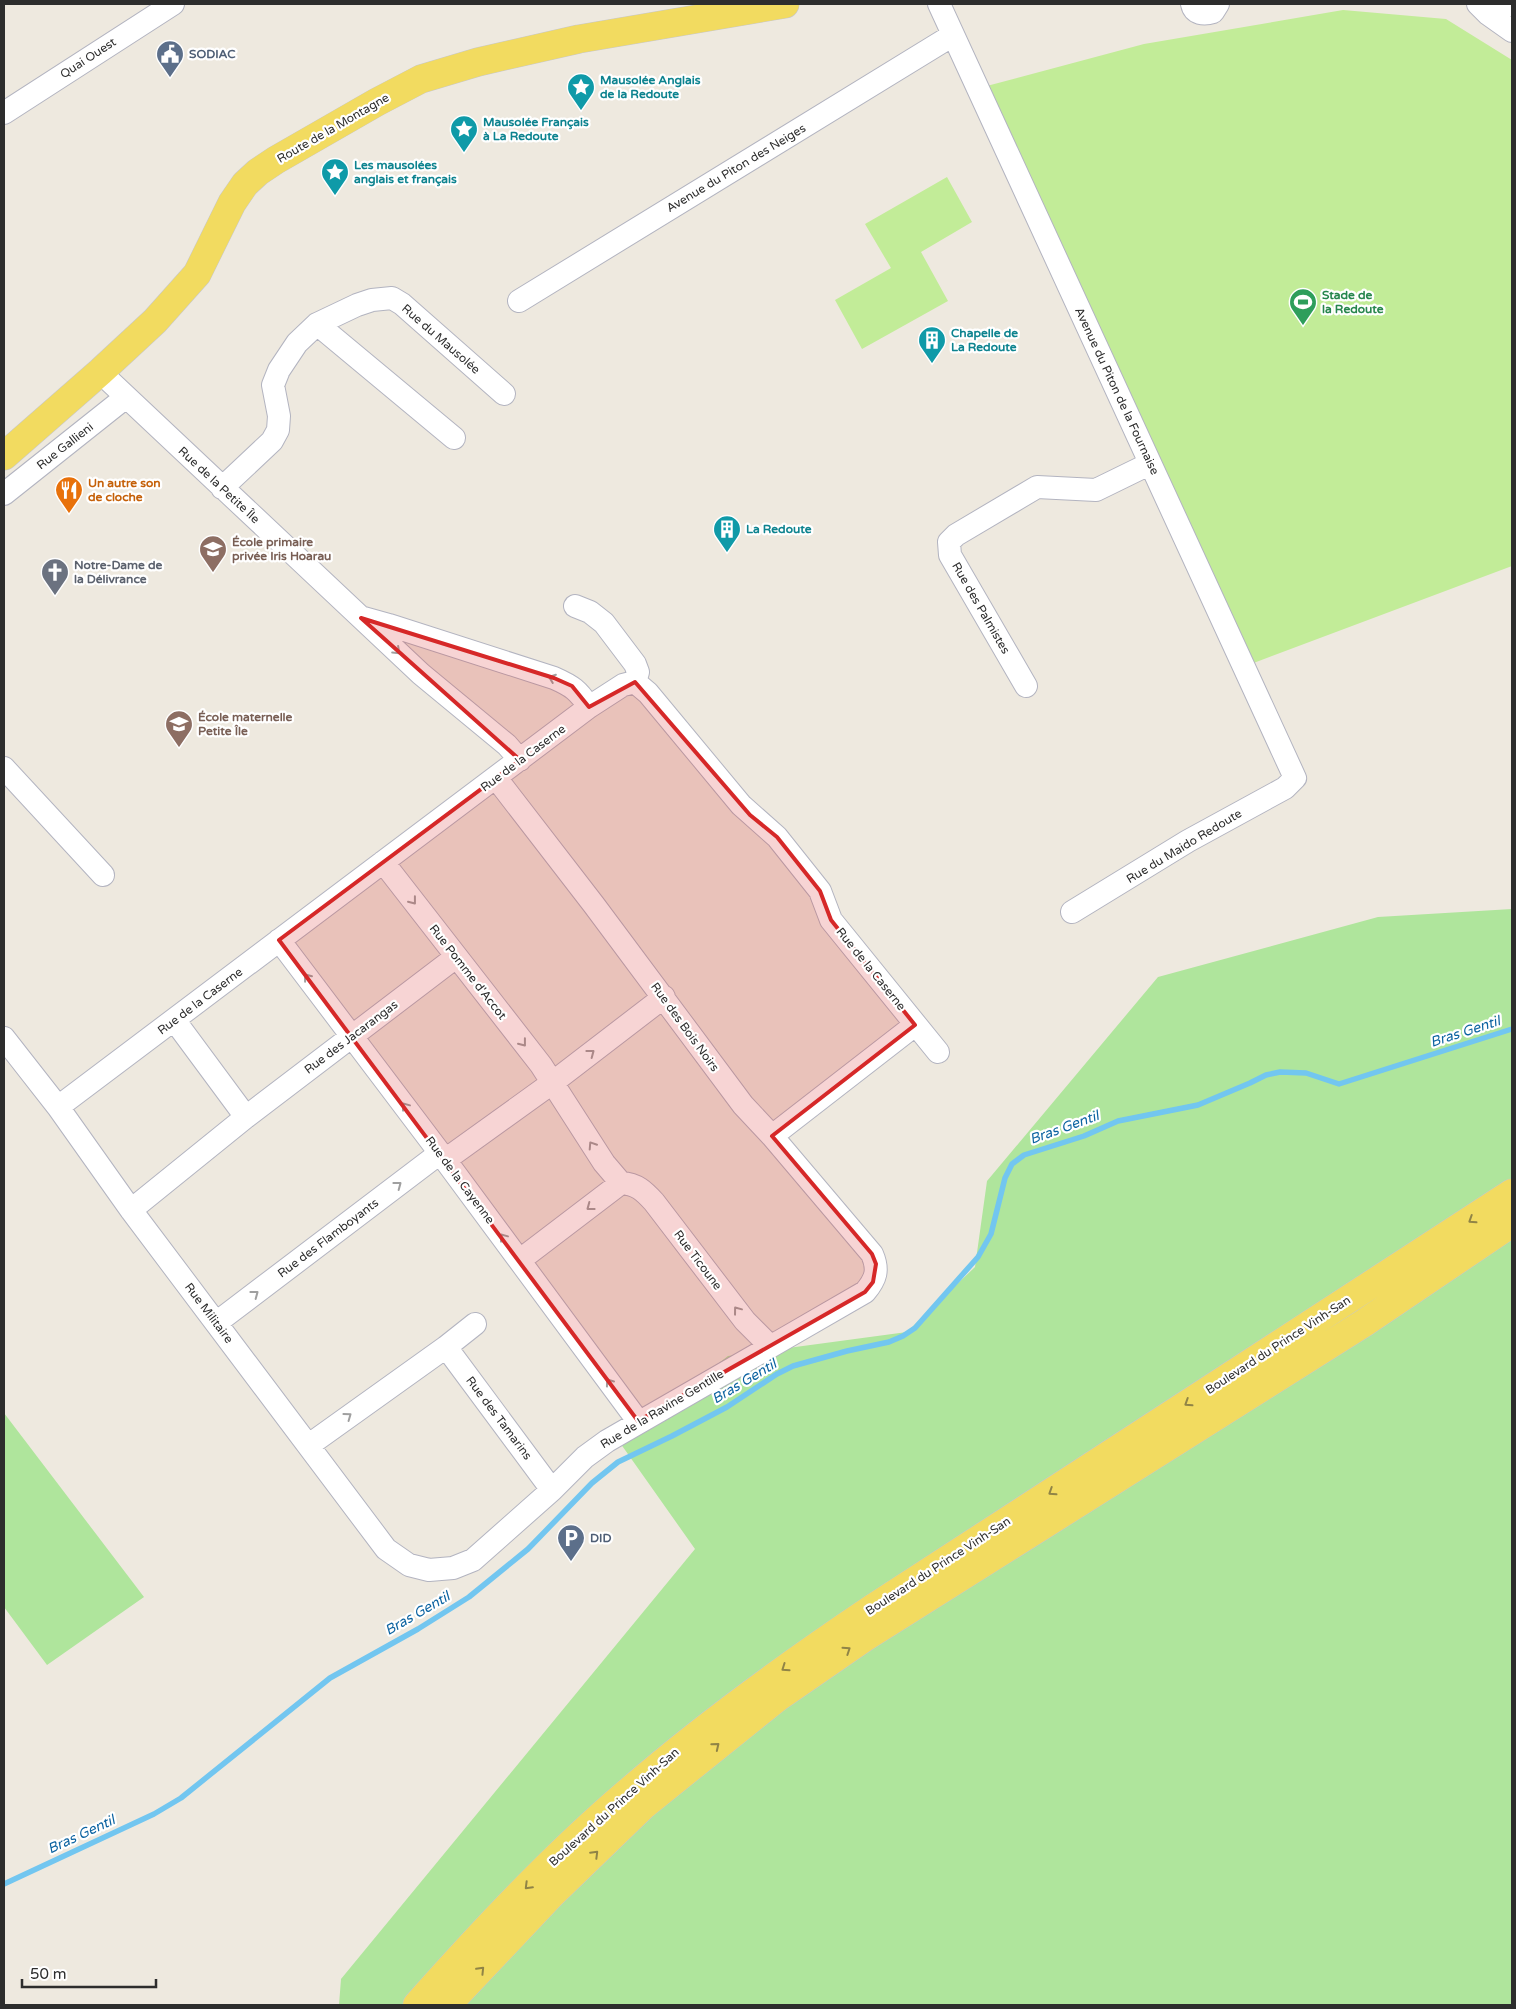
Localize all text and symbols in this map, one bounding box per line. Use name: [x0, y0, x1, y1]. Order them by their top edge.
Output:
street label: Quai Ouest: [57, 35, 119, 81]
public building icon: SODIAC: [155, 39, 185, 78]
place label: SODIAC: [189, 47, 236, 61]
place icon: Mausolée Anglais de la Redoute: [566, 72, 596, 111]
place label: Mausolée Anglais de la Redoute: [600, 73, 701, 101]
street label: Route de la Montagne: [275, 90, 392, 166]
place icon: Mausolée Français à La Redoute: [449, 114, 479, 153]
place label: Mausolée Français à La Redoute: [483, 115, 589, 143]
street label: Avenue du Piton des Neiges: [664, 121, 808, 215]
place icon: Les mausolées anglais et français: [320, 157, 350, 196]
place label: Les mausolées anglais et français: [354, 158, 457, 187]
sports icon: Stade de la Redoute: [1288, 287, 1318, 326]
place label: Stade de la Redoute: [1322, 288, 1384, 316]
street label: Rue du Mausolée: [399, 301, 483, 377]
street label: Avenue du Piton de la Fournaise: [1072, 305, 1162, 477]
building icon: Chapelle de La Redoute: [917, 325, 947, 364]
place label: Chapelle de La Redoute: [951, 326, 1018, 354]
street label: Rue Gallieni: [34, 420, 96, 472]
street label: Rue de la Petite Île: [176, 444, 263, 526]
restaurant icon: Un autre son de cloche: [54, 475, 84, 514]
place label: Un autre son de cloche: [88, 476, 161, 504]
building icon: La Redoute: [712, 514, 742, 553]
place label: La Redoute: [746, 522, 812, 536]
school or university icon: École primaire privée Iris Hoarau: [198, 534, 228, 573]
place label: École primaire privée Iris Hoarau: [232, 535, 331, 564]
church icon: Notre-Dame de la Délivrance: [40, 557, 70, 596]
place label: Notre-Dame de la Délivrance: [74, 558, 163, 586]
street label: Rue des Palmistes: [949, 560, 1013, 656]
one-way arrow: [391, 645, 400, 654]
one-way arrow: [549, 674, 557, 684]
school or university icon: École maternelle Petite Île: [164, 709, 194, 748]
place label: École maternelle Petite Île: [198, 710, 293, 738]
street label: Rue de la Caserne: [478, 721, 568, 794]
street label: Rue du Maido Redoute: [1124, 806, 1244, 886]
one-way arrow: [407, 895, 415, 904]
street label: Rue Pomme d'Accot: [427, 922, 510, 1023]
street label: Rue de la Caserne: [833, 925, 909, 1013]
street label: Rue de la Caserne: [155, 964, 245, 1037]
one-way arrow: [305, 974, 313, 983]
street label: Rue des Bois Noirs: [648, 980, 722, 1074]
street label: Rue des Jacarangas: [302, 997, 401, 1077]
water label: Bras Gentil: [1428, 1012, 1504, 1051]
one-way arrow: [518, 1037, 526, 1046]
one-way arrow: [585, 1050, 594, 1059]
one-way arrow: [403, 1103, 411, 1112]
water label: Bras Gentil: [1027, 1107, 1103, 1148]
street label: Rue de la Cayenne: [423, 1134, 498, 1227]
one-way arrow: [589, 1141, 598, 1150]
one-way arrow: [393, 1181, 402, 1190]
street label: Rue des Flamboyants: [275, 1195, 381, 1280]
one-way arrow: [586, 1201, 596, 1210]
one-way arrow: [1468, 1214, 1477, 1223]
street label: Rue Ticoune: [671, 1227, 725, 1293]
one-way arrow: [500, 1234, 508, 1243]
street label: Rue Militaire: [182, 1280, 236, 1346]
one-way arrow: [249, 1291, 258, 1299]
street label: Boulevard du Prince Vinh-San: [1203, 1293, 1353, 1397]
one-way arrow: [734, 1306, 743, 1316]
water label: Bras Gentil: [709, 1355, 781, 1407]
street label: Rue de la Ravine Gentille: [598, 1367, 726, 1451]
street label: Rue des Tamarins: [463, 1374, 535, 1463]
one-way arrow: [607, 1379, 615, 1388]
one-way arrow: [1185, 1397, 1194, 1407]
one-way arrow: [342, 1414, 351, 1422]
one-way arrow: [1048, 1486, 1058, 1495]
street label: Boulevard du Prince Vinh-San: [863, 1514, 1013, 1618]
parking icon: DID: [556, 1523, 586, 1562]
place label: DID: [590, 1531, 611, 1545]
water label: Bras Gentil: [382, 1587, 454, 1639]
one-way arrow: [841, 1647, 850, 1656]
one-way arrow: [781, 1662, 791, 1671]
one-way arrow: [710, 1744, 719, 1752]
street label: Boulevard du Prince Vinh-San: [546, 1745, 682, 1869]
water label: Bras Gentil: [45, 1811, 119, 1857]
one-way arrow: [589, 1851, 598, 1860]
one-way arrow: [525, 1881, 534, 1890]
scale bar: [22, 1956, 156, 1988]
text: 50 m: [30, 1965, 67, 1983]
one-way arrow: [475, 1967, 484, 1976]

